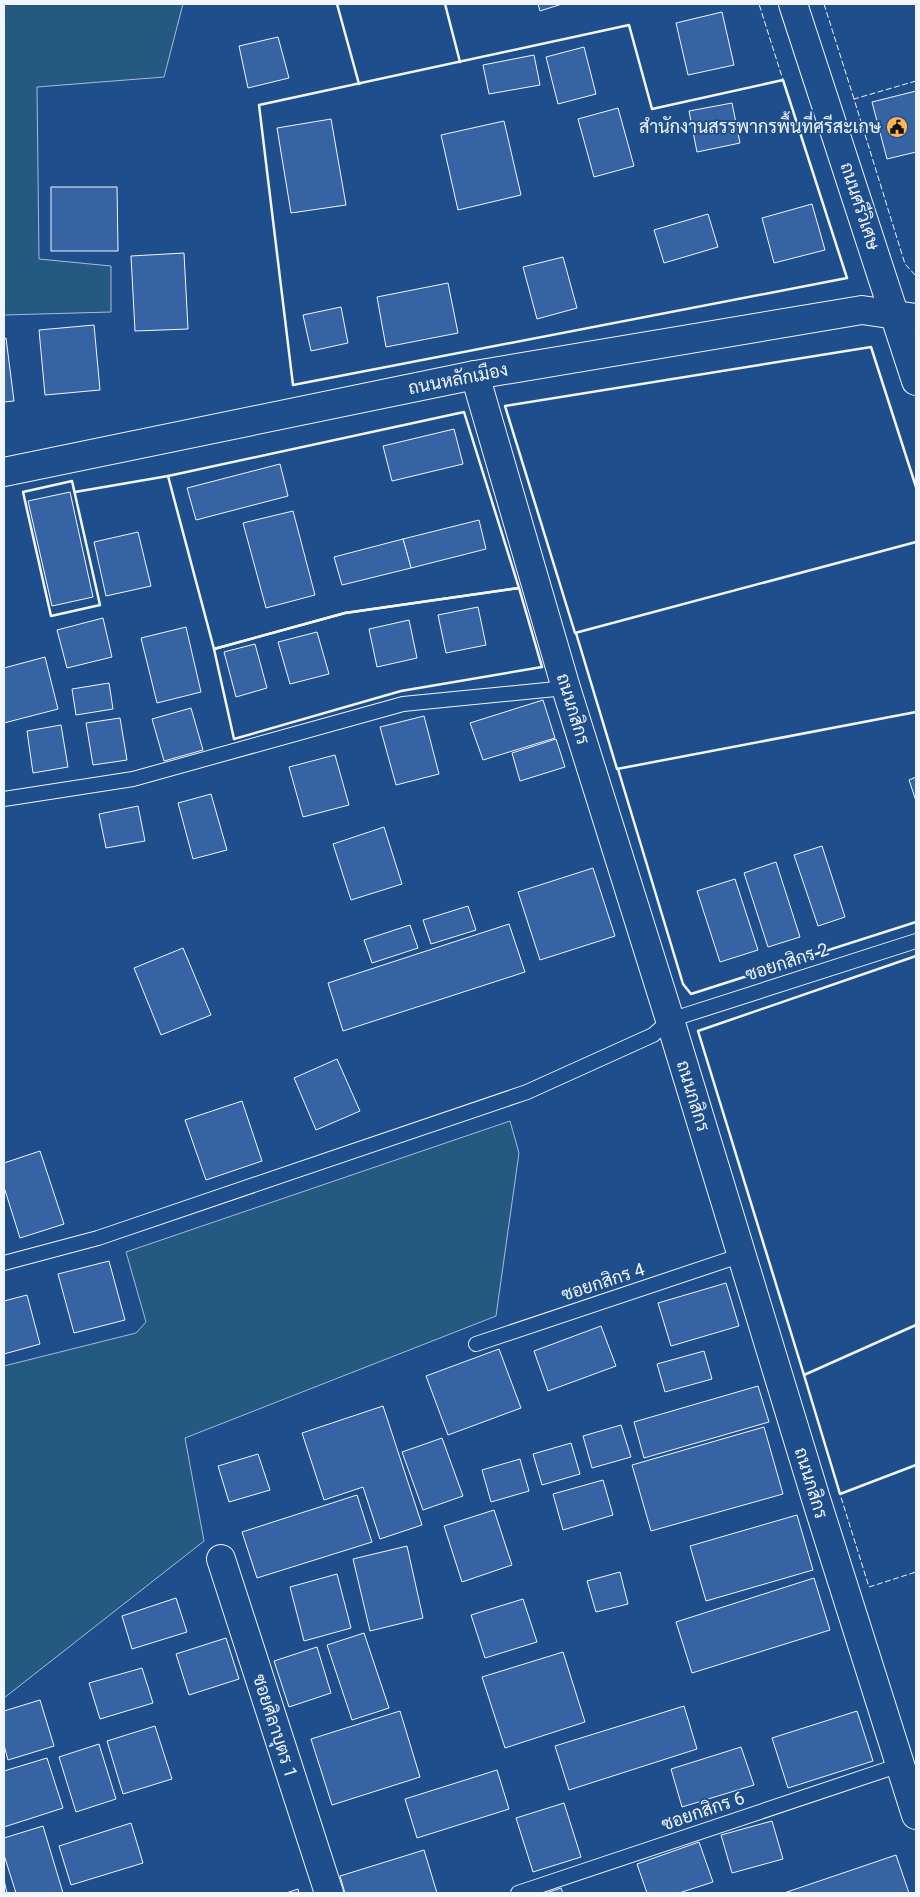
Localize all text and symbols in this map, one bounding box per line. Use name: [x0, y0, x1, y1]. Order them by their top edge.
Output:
place label: สำนักงานสรรพากรพื้นที่ศรีสะเกษ: [639, 111, 882, 137]
public building icon: สำนักงานสรรพากรพื้นที่ศรีสะเกษ: [885, 115, 909, 139]
street label: ถนนศรีวิเศษ: [836, 159, 887, 253]
street label: ถนนหลักเมือง: [406, 358, 509, 398]
street label: ถนนกสิกร: [553, 671, 594, 747]
street label: ซอยกสิกร 2: [743, 938, 831, 985]
street label: ถนนกสิกร: [673, 1058, 714, 1134]
street label: ซอยกสิกร 4: [559, 1258, 647, 1305]
street label: ถนนกสิกร: [791, 1445, 832, 1521]
street label: ซอยศิลาบุตร 1: [247, 1671, 302, 1781]
street label: ซอยกสิกร 6: [659, 1787, 747, 1835]

